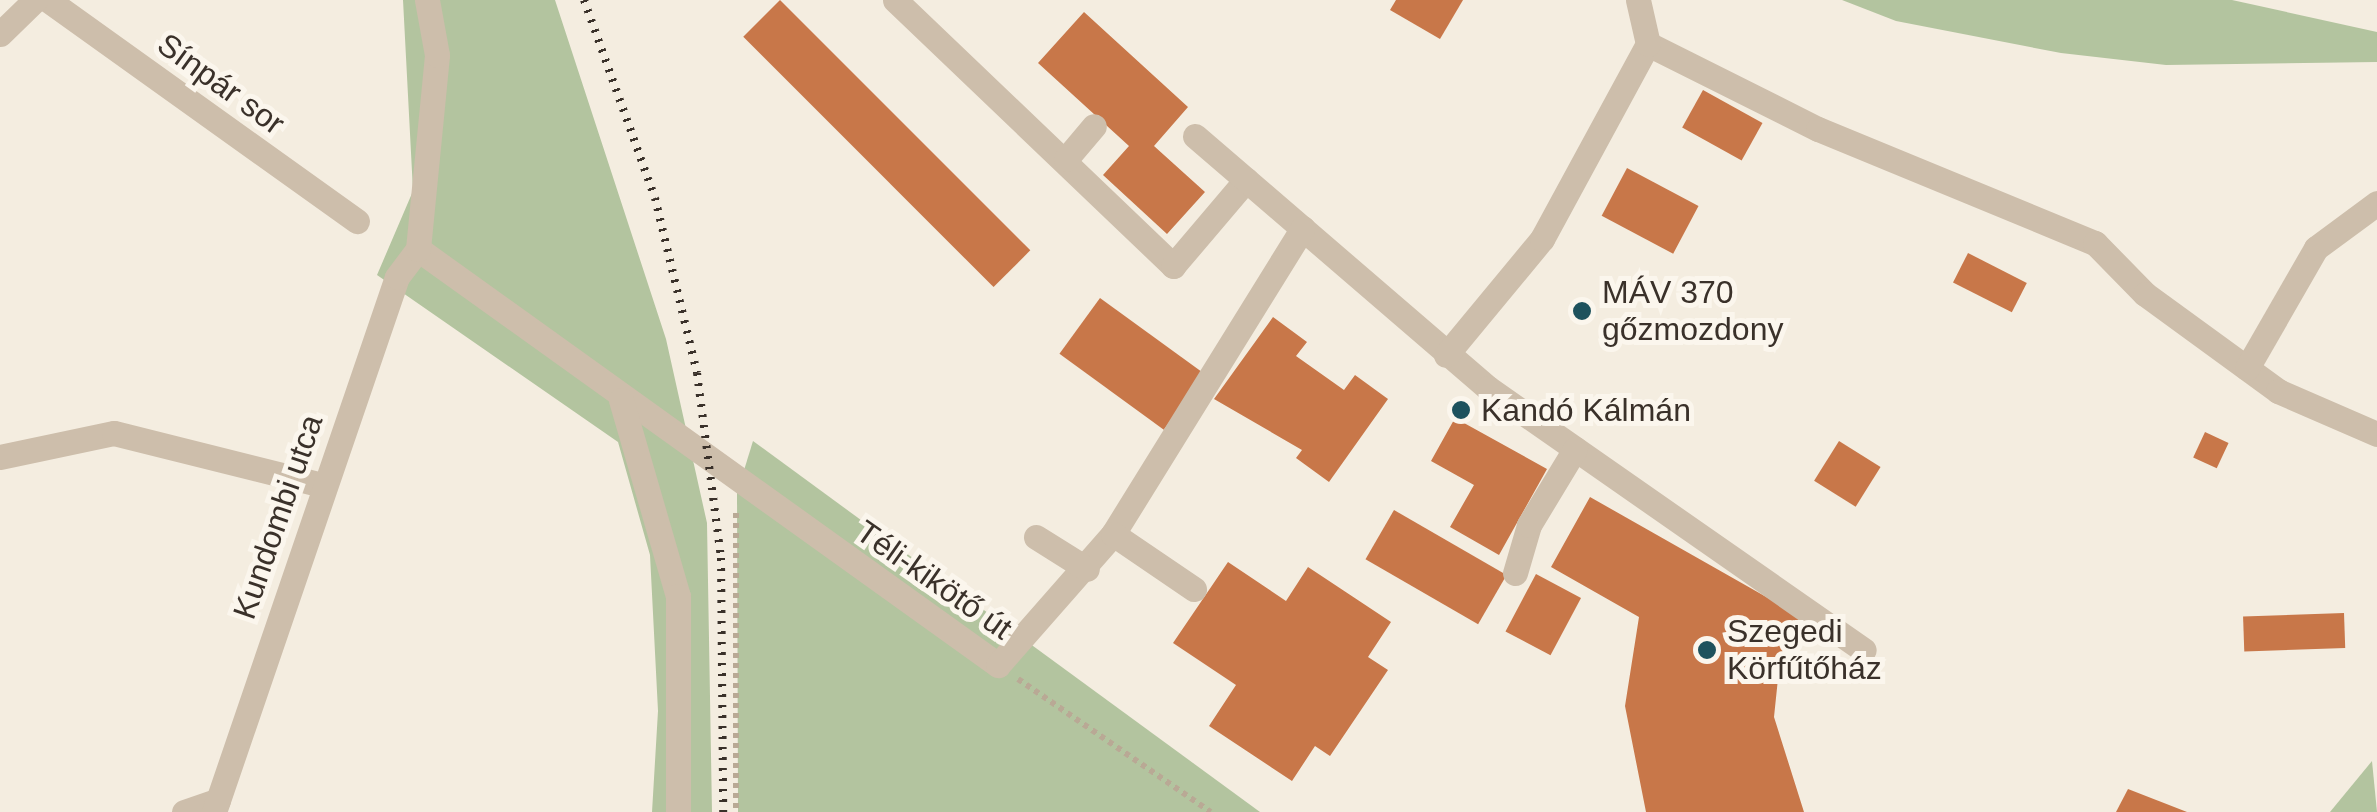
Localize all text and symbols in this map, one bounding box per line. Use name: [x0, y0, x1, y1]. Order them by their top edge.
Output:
street label: Sínpár sor: [150, 25, 292, 143]
place label: MÁV 370 gőzmozdony: [1602, 274, 1783, 349]
marker: MÁV 370 gőzmozdony: [1571, 300, 1593, 322]
place label: Kandó Kálmán: [1481, 391, 1691, 429]
marker: Kandó Kálmán: [1450, 399, 1472, 421]
street label: Kundombi utca: [225, 410, 331, 624]
street label: Téli-kikötő út: [849, 512, 1019, 648]
place label: Szegedi Körfűtőház: [1727, 613, 1882, 688]
marker: Szegedi Körfűtőház: [1696, 639, 1718, 661]

